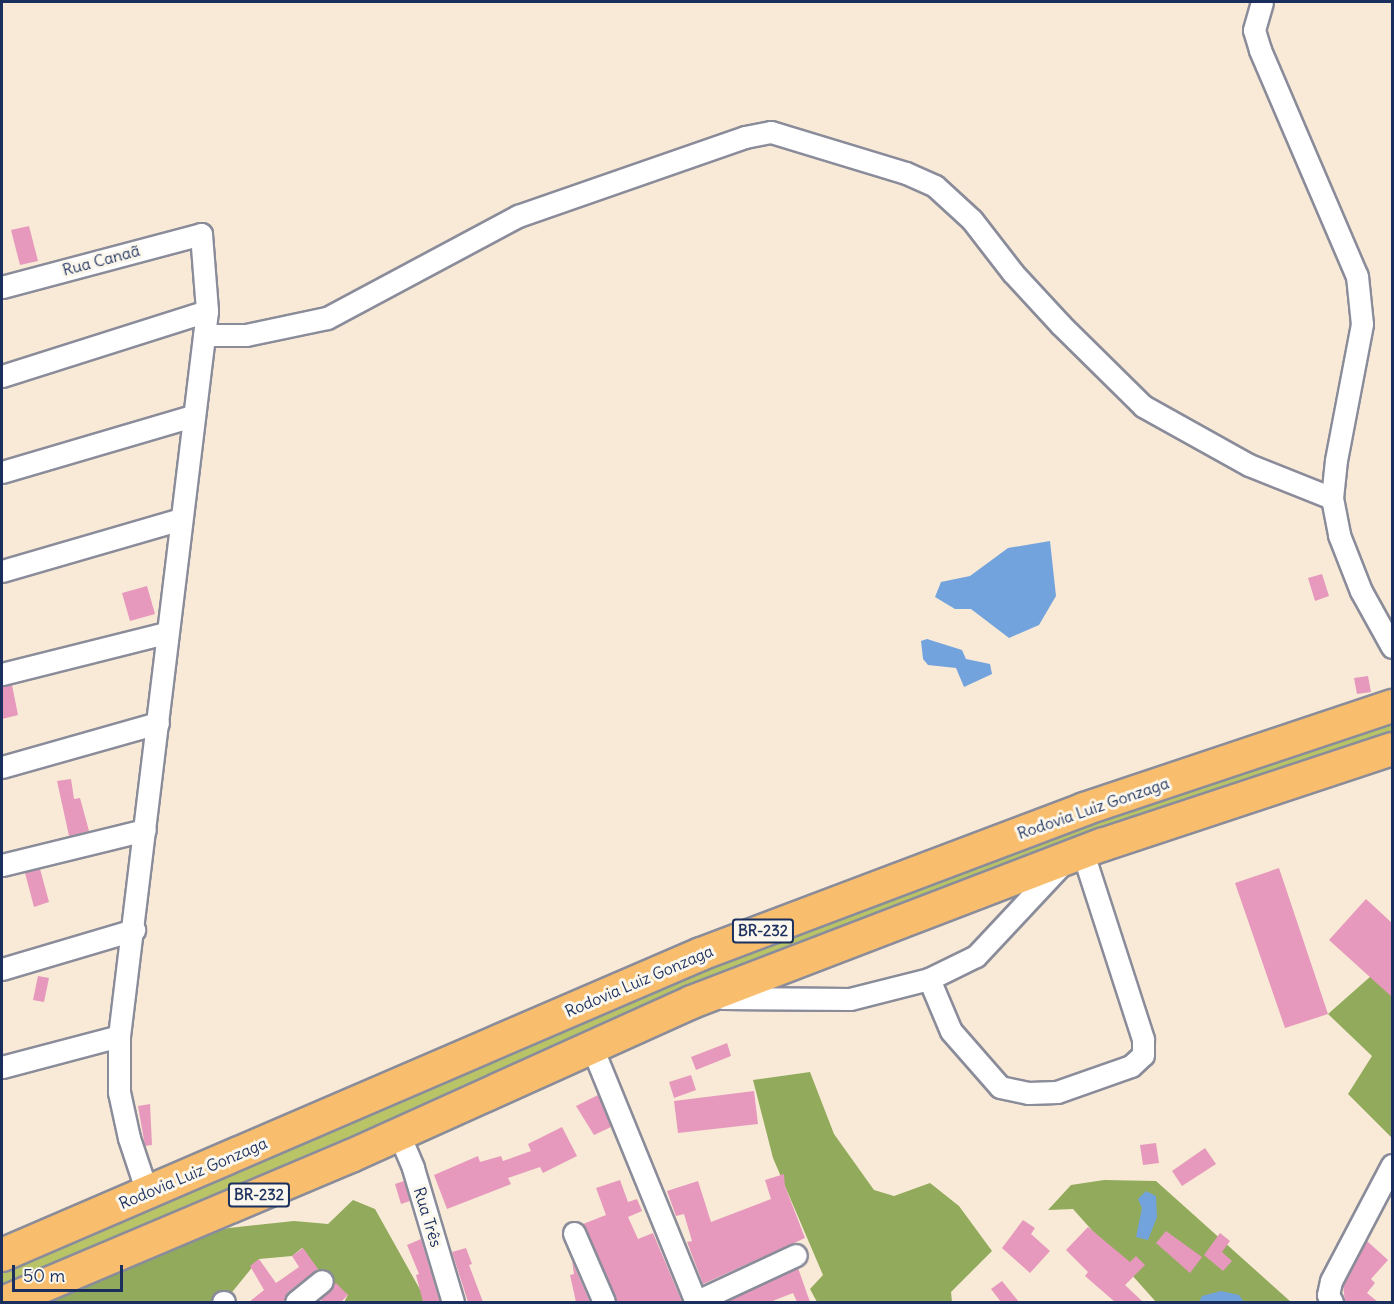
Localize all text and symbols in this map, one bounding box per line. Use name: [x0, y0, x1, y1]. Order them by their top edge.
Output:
street label: Rua Canaã: [60, 240, 142, 280]
street label: Rodovia Luiz Gonzaga: [1015, 773, 1171, 843]
road number: BR-232: [732, 919, 795, 943]
street label: Rodovia Luiz Gonzaga: [562, 941, 716, 1021]
street label: Rodovia Luiz Gonzaga: [116, 1133, 270, 1213]
road number: BR-232: [228, 1183, 290, 1207]
street label: Rua Três: [410, 1185, 446, 1249]
scale bar: [15, 1253, 126, 1291]
text: 50 m: [23, 1264, 65, 1287]

